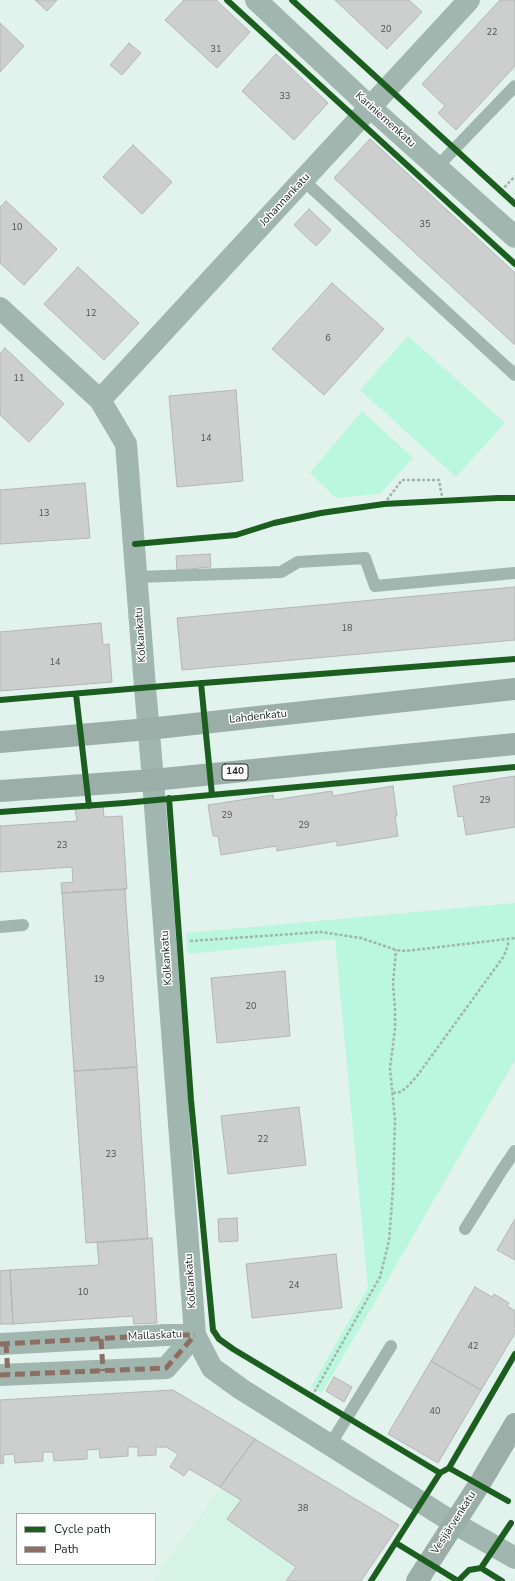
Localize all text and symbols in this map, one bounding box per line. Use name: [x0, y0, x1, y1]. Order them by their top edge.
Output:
house number: 20: [381, 25, 391, 35]
house number: 22: [487, 28, 497, 38]
house number: 31: [211, 45, 221, 55]
street label: Kariniemenkatu: [352, 89, 418, 151]
house number: 33: [280, 92, 290, 102]
street label: Johannankatu: [257, 171, 313, 229]
house number: 35: [420, 220, 430, 230]
house number: 10: [12, 223, 22, 233]
house number: 12: [86, 309, 96, 319]
house number: 6: [325, 334, 331, 344]
house number: 11: [14, 374, 24, 384]
house number: 14: [201, 434, 211, 444]
house number: 13: [39, 509, 49, 519]
street label: Kolkankatu: [132, 607, 150, 663]
house number: 18: [342, 624, 352, 634]
house number: 14: [50, 658, 60, 668]
street label: Lahdenkatu: [229, 707, 287, 727]
road number: 140: [222, 764, 248, 780]
house number: 29: [480, 796, 490, 806]
house number: 29: [222, 811, 232, 821]
house number: 29: [299, 821, 309, 831]
house number: 23: [57, 841, 67, 851]
street label: Kolkankatu: [158, 930, 176, 986]
house number: 19: [94, 975, 104, 985]
house number: 20: [246, 1002, 256, 1012]
house number: 22: [258, 1135, 268, 1145]
house number: 23: [106, 1150, 116, 1160]
street label: Kolkankatu: [182, 1253, 200, 1309]
house number: 24: [289, 1281, 299, 1291]
house number: 10: [78, 1288, 88, 1298]
street label: Mallaskatu: [128, 1328, 182, 1344]
house number: 42: [468, 1342, 478, 1352]
house number: 40: [430, 1407, 440, 1417]
street label: Vesijärvenkatu: [429, 1489, 479, 1557]
house number: 38: [298, 1504, 308, 1514]
legend: [16, 1513, 156, 1565]
text: Cycle path: [54, 1521, 111, 1537]
text: Path: [54, 1541, 79, 1557]

